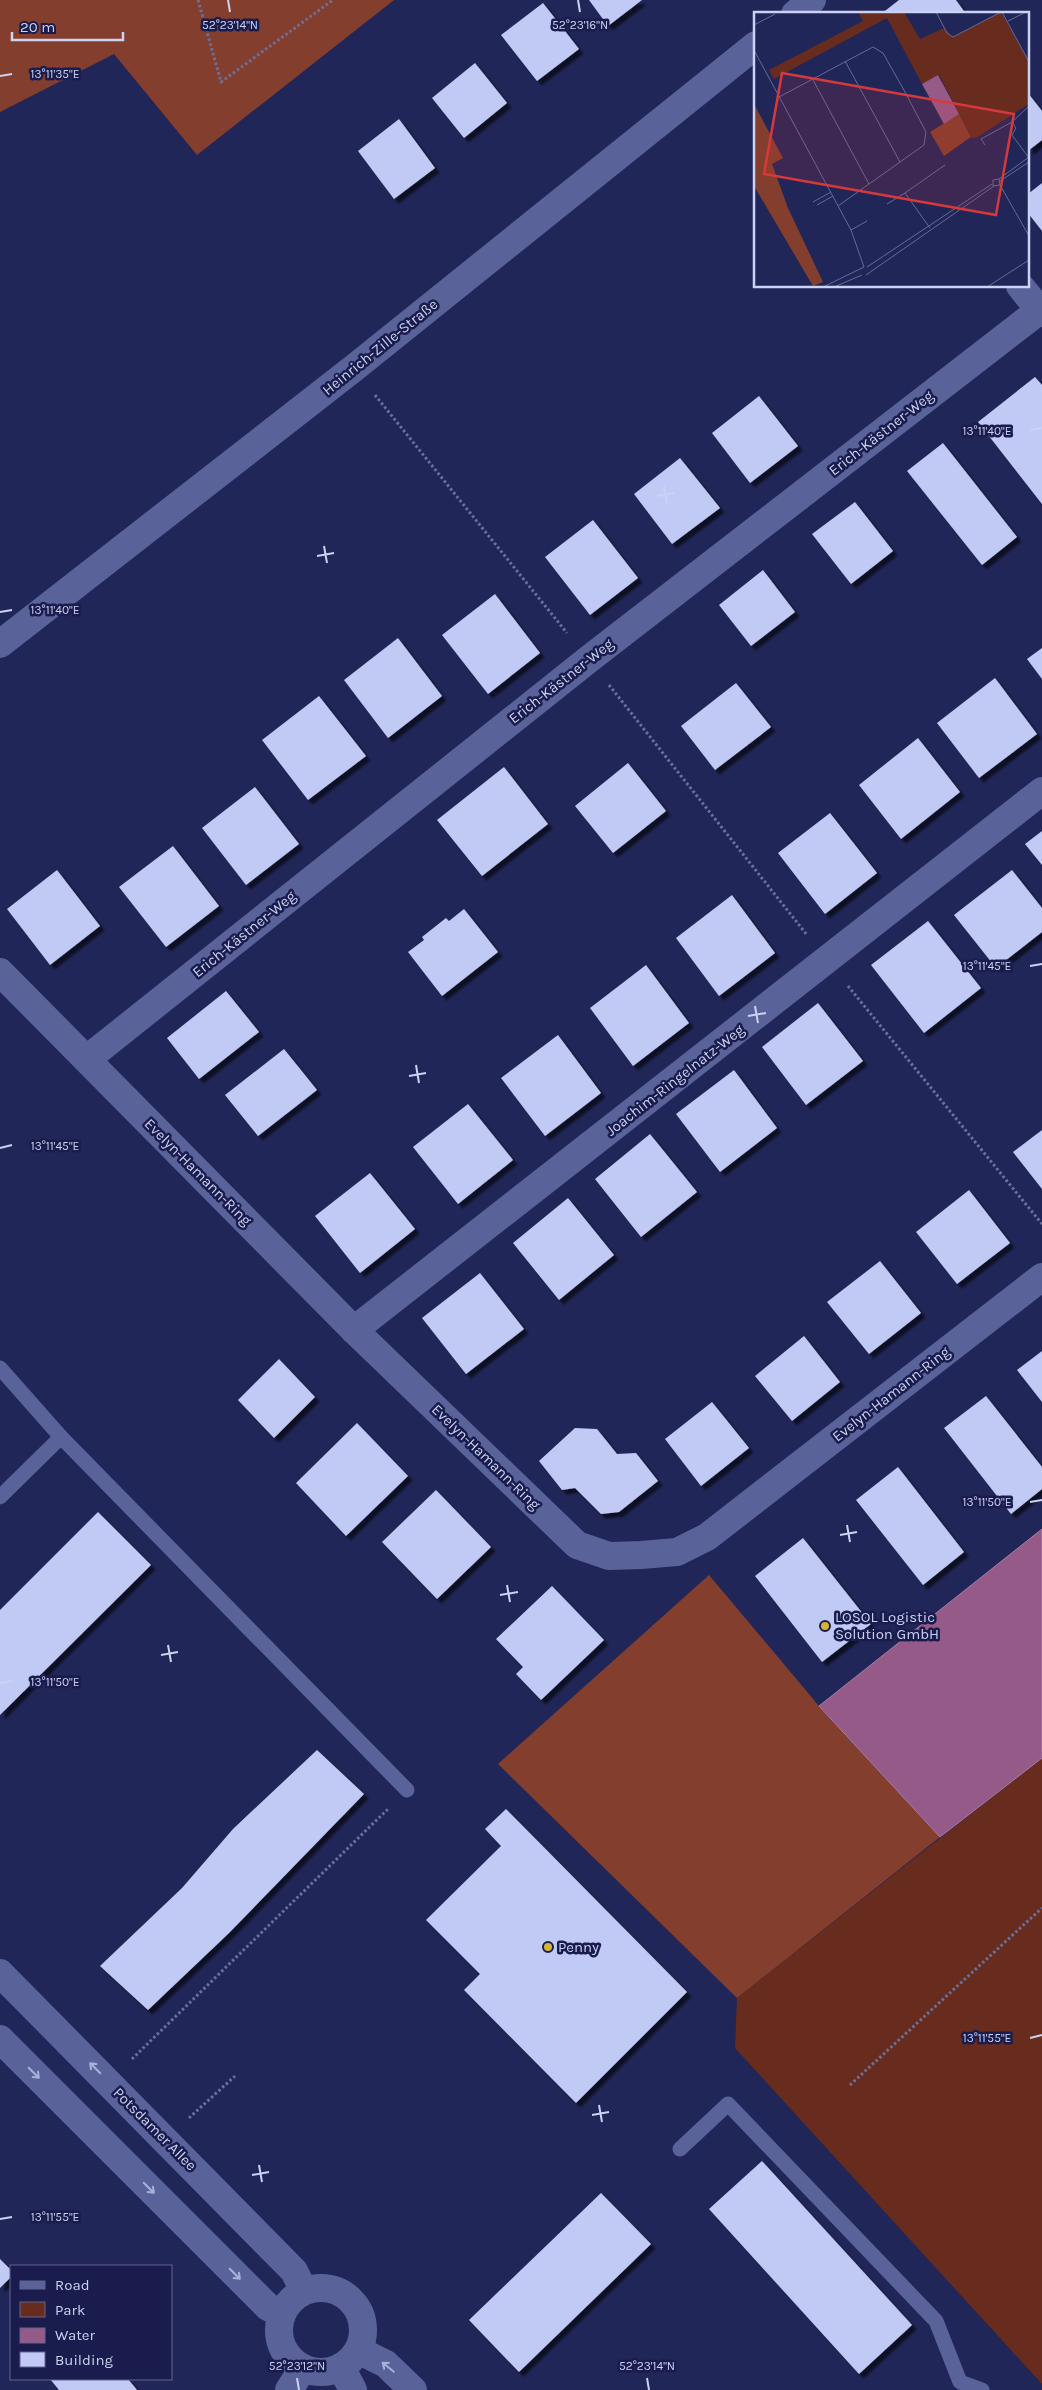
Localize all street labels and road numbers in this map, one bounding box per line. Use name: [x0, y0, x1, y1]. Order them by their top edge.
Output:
street label: Heinrich-Zille-Straße: [319, 295, 441, 399]
street label: Erich-Kästner-Weg: [825, 386, 937, 479]
street label: Erich-Kästner-Weg: [505, 634, 617, 727]
street label: Erich-Kästner-Weg: [189, 886, 300, 981]
street label: Joachim-Ringelnatz-Weg: [602, 1020, 748, 1140]
street label: Evelyn-Hamann-Ring: [141, 1115, 256, 1230]
street label: Evelyn-Hamann-Ring: [829, 1342, 954, 1445]
street label: Evelyn-Hamann-Ring: [428, 1400, 544, 1514]
street label: Potsdamer Allee: [110, 2084, 200, 2174]

